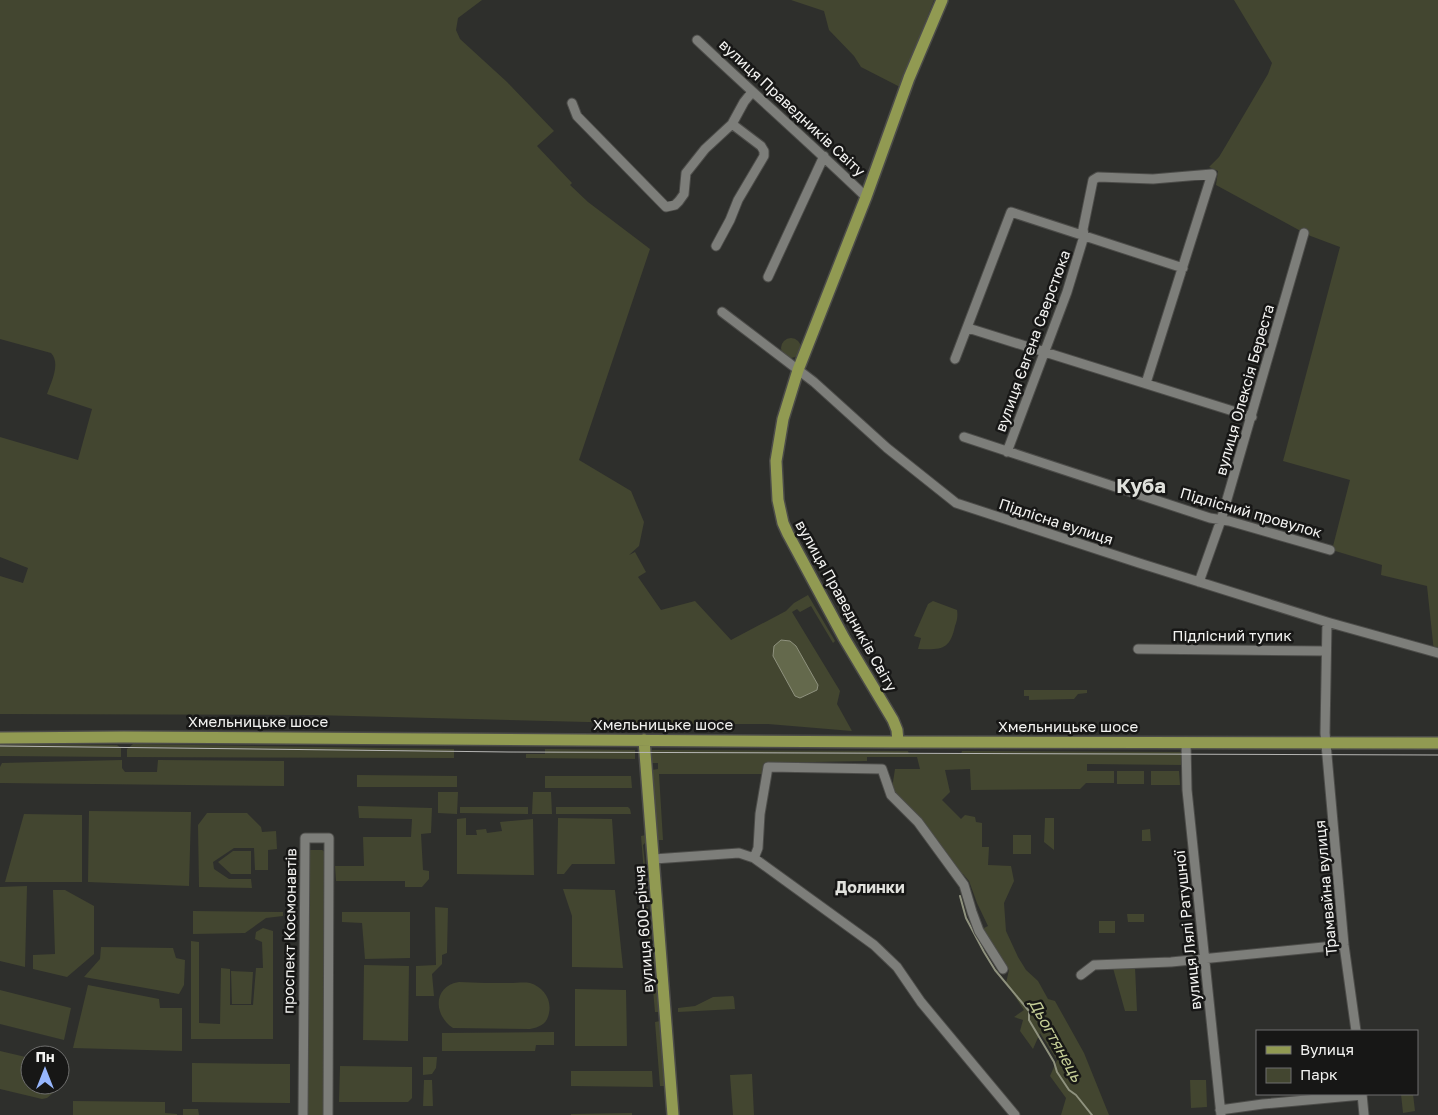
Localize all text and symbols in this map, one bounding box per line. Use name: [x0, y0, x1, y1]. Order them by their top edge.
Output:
street label: вулиця Праведників Світу: [716, 35, 870, 180]
street label: вулиця Євгена Сверстюка: [991, 247, 1073, 434]
street label: вулиця Олексія Береста: [1211, 302, 1277, 477]
district label: Куба: [1116, 473, 1166, 497]
street label: Підлісний провулок: [1178, 483, 1325, 541]
street label: Підлісна вулиця: [997, 494, 1116, 548]
street label: вулиця Праведників Світу: [792, 517, 902, 695]
street label: Підлісний тупик: [1172, 626, 1292, 644]
street label: Хмельницьке шосе: [188, 712, 328, 730]
street label: Хмельницьке шосе: [593, 715, 733, 733]
street label: Хмельницьке шосе: [998, 717, 1138, 735]
street label: Трамвайна вулиця: [1310, 819, 1340, 957]
street label: проспект Космонавтів: [279, 848, 299, 1014]
street label: вулиця Лялі Ратушної: [1170, 848, 1204, 1011]
street label: вулиця 600-річчя: [630, 865, 656, 993]
district label: Долинки: [835, 877, 905, 897]
water label: Дьогтянець: [1025, 994, 1087, 1086]
legend: [1256, 1030, 1418, 1095]
text: Вулиця: [1300, 1040, 1354, 1058]
north arrow: [20, 1045, 70, 1095]
text: Пн: [35, 1048, 55, 1065]
text: Парк: [1300, 1065, 1338, 1083]

